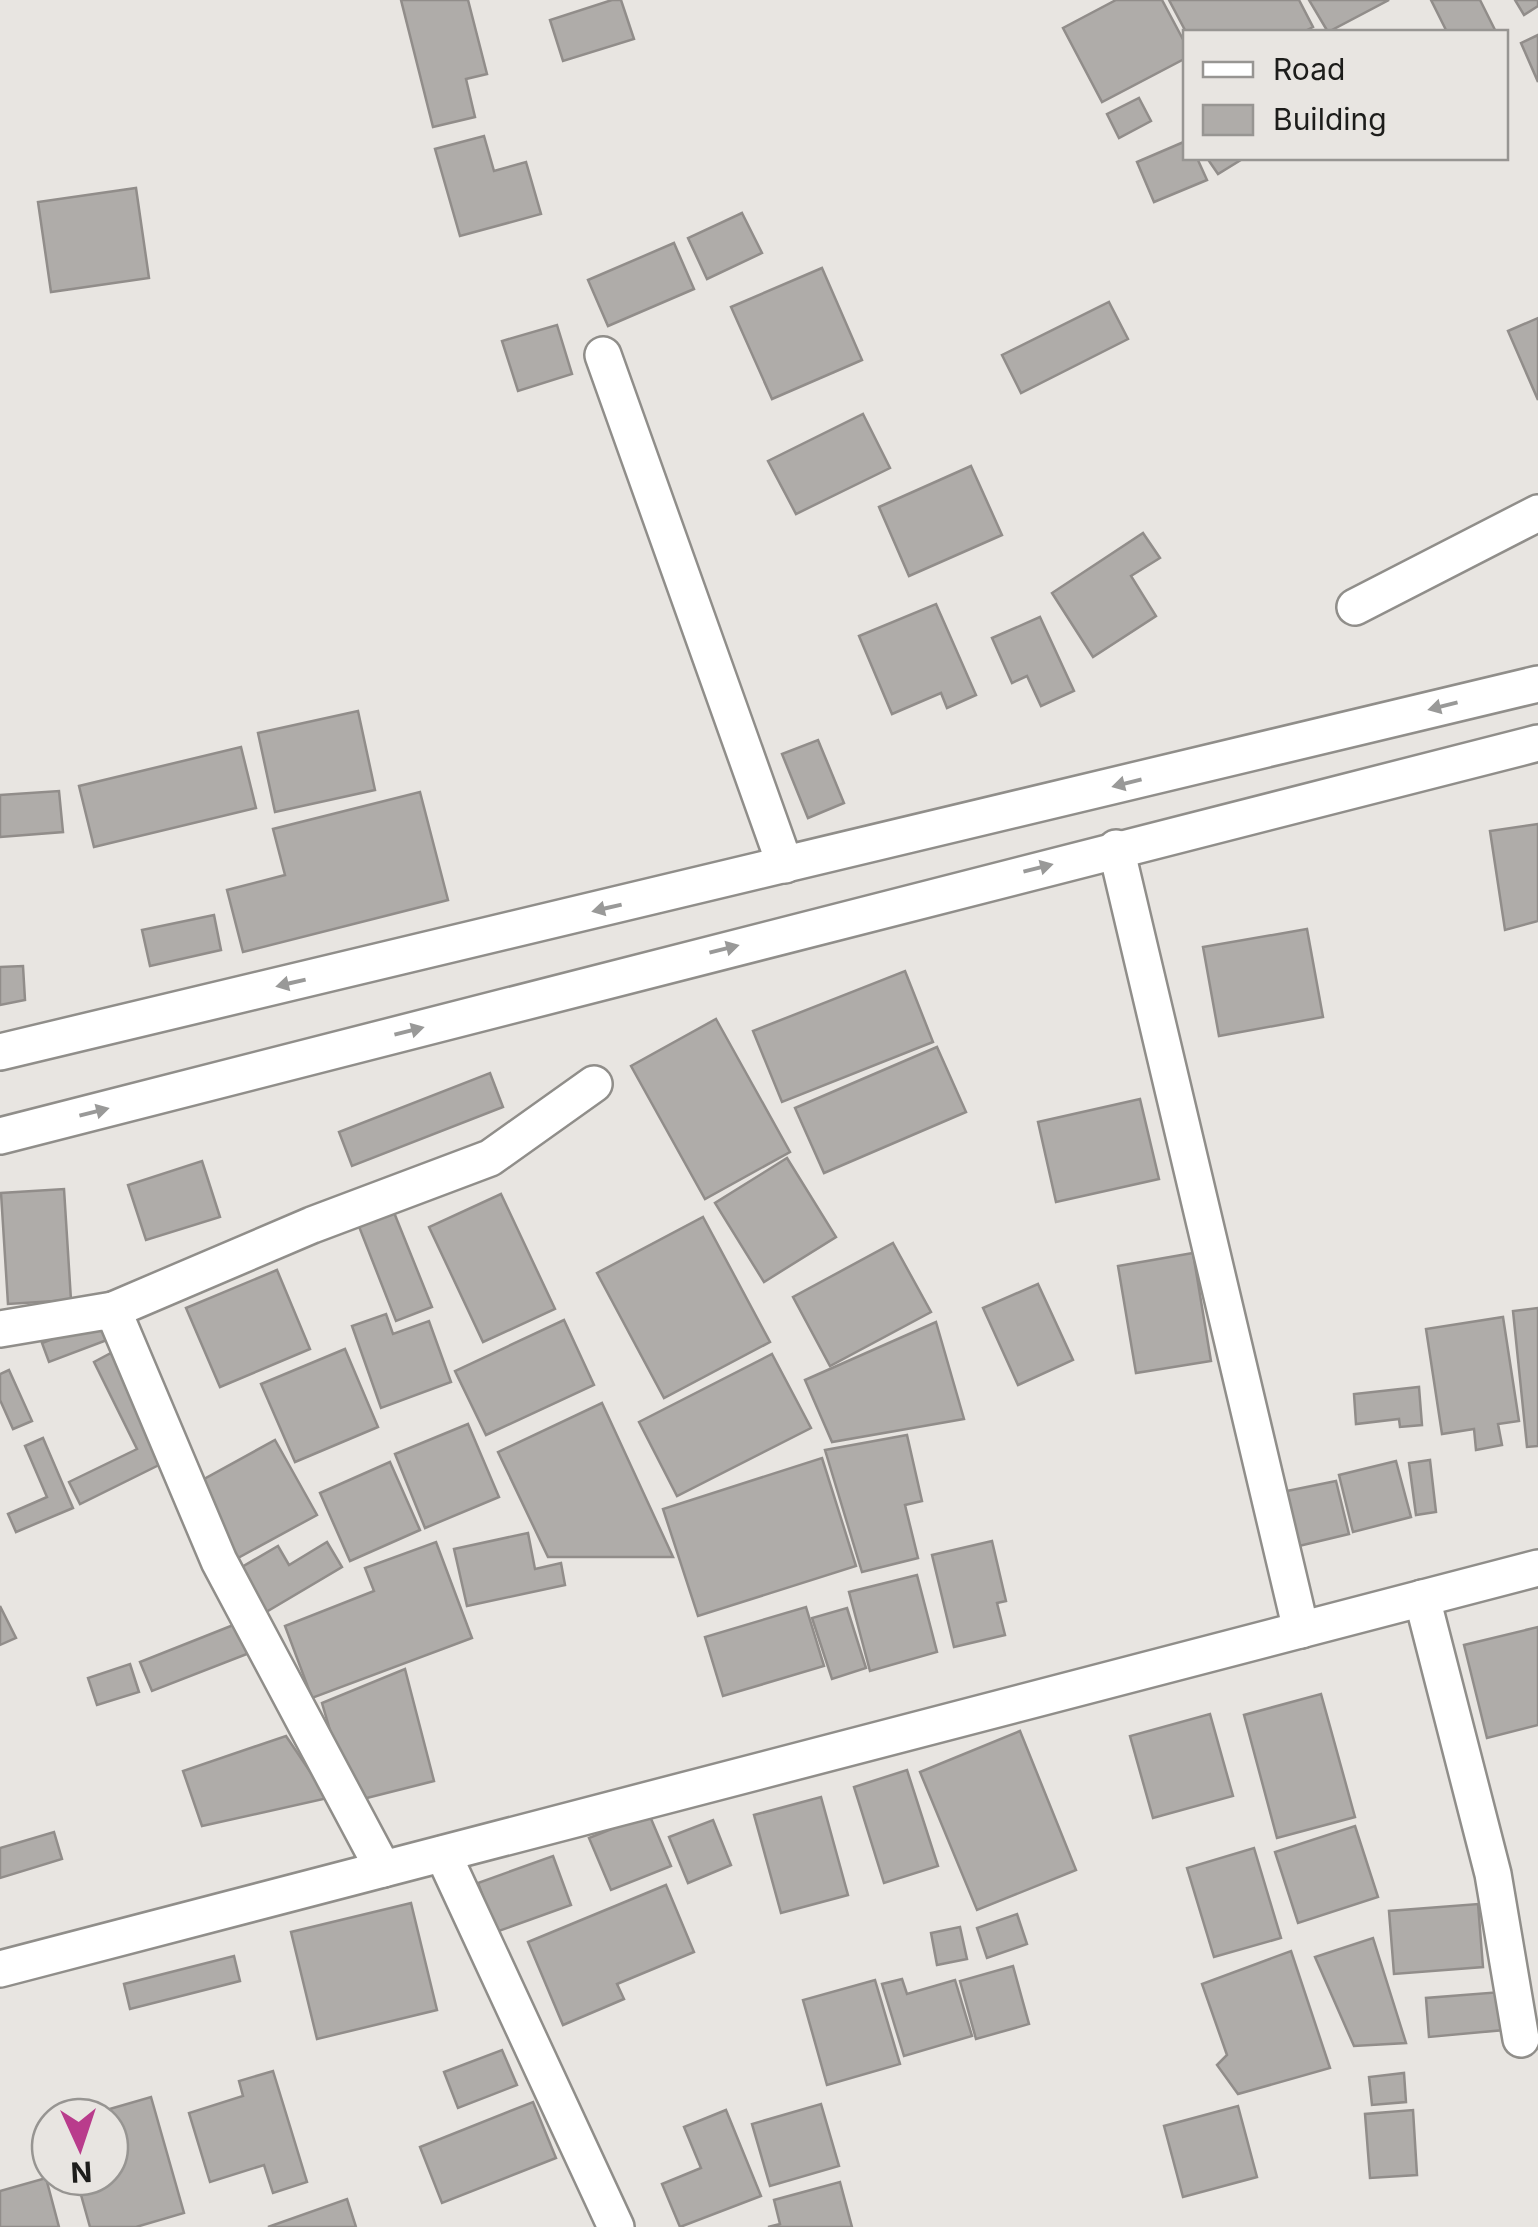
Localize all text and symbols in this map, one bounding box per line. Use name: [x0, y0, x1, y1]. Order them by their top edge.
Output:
legend: [1183, 30, 1508, 160]
text: Road: [1273, 51, 1345, 87]
text: Building: [1273, 101, 1387, 137]
one-way arrow: [1427, 699, 1458, 715]
one-way arrow: [1111, 776, 1142, 791]
one-way arrow: [1023, 860, 1054, 876]
one-way arrow: [591, 901, 622, 916]
one-way arrow: [709, 941, 740, 957]
one-way arrow: [275, 976, 306, 991]
one-way arrow: [394, 1022, 425, 1038]
one-way arrow: [79, 1103, 110, 1119]
north arrow: [30, 2097, 130, 2197]
text: N: [70, 2154, 93, 2190]

